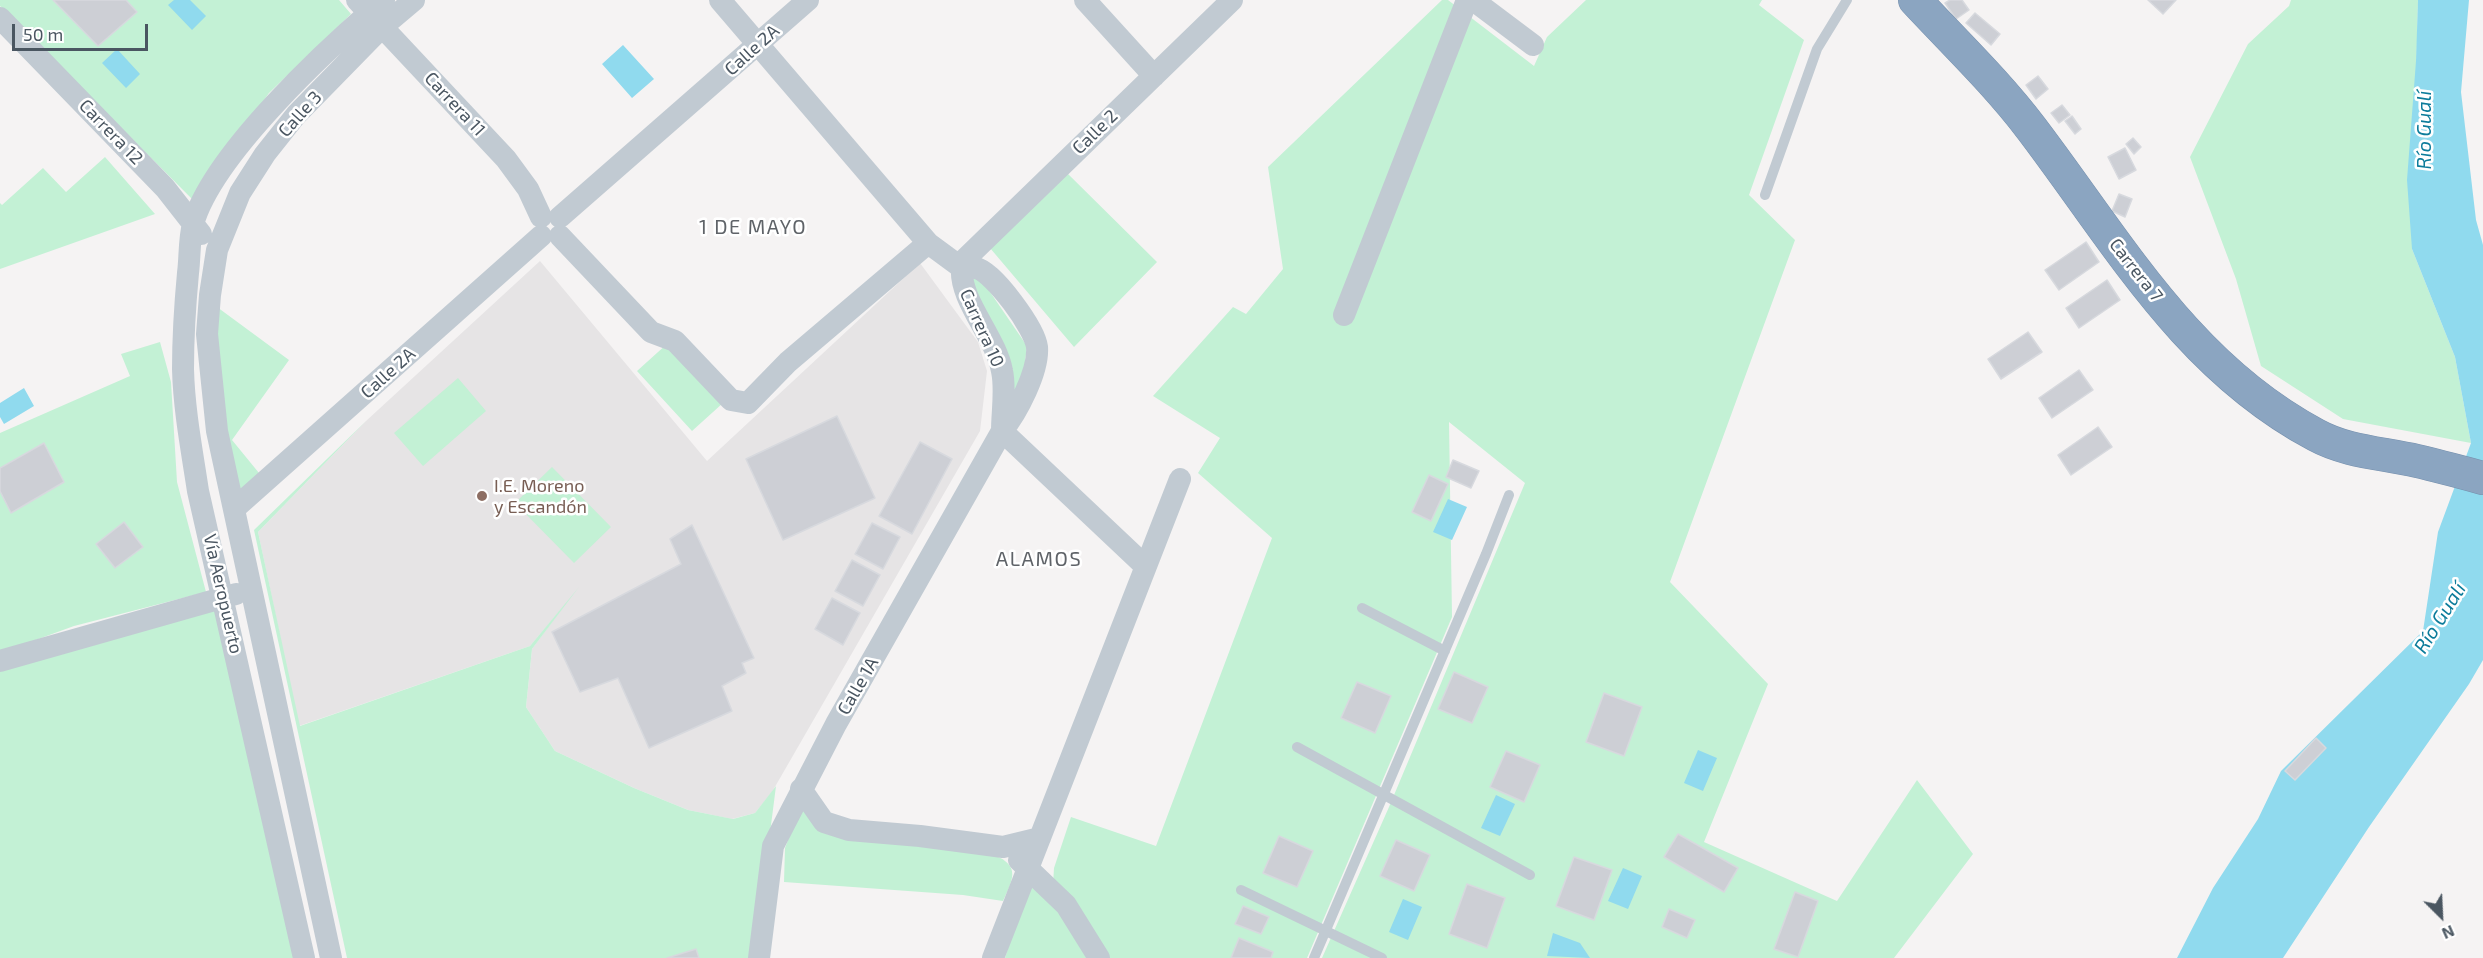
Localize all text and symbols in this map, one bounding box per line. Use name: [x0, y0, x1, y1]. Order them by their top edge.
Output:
scale bar: [15, 12, 152, 50]
street label: Calle 2A: [720, 20, 784, 80]
text: 50 m: [23, 23, 63, 45]
street label: Carrera 11: [420, 68, 490, 140]
street label: Calle 3: [274, 87, 326, 141]
water label: Río Gualí: [2412, 90, 2436, 170]
street label: Carrera 12: [75, 95, 147, 169]
street label: Calle 2: [1068, 105, 1122, 159]
district label: 1 DE MAYO: [699, 215, 807, 239]
street label: Carrera 7: [2105, 234, 2167, 306]
street label: Carrera 10: [955, 286, 1009, 370]
street label: Calle 2A: [356, 343, 420, 403]
place label: I.E. Moreno y Escandón: [494, 475, 587, 518]
marker: I.E. Moreno y Escandón: [475, 489, 489, 503]
street label: Vía Aeropuerto: [199, 532, 247, 656]
district label: ALAMOS: [996, 547, 1082, 571]
water label: Río Gualí: [2409, 578, 2471, 658]
street label: Calle 1A: [833, 653, 883, 719]
north arrow: [2411, 886, 2471, 946]
text: N: [2439, 922, 2458, 944]

